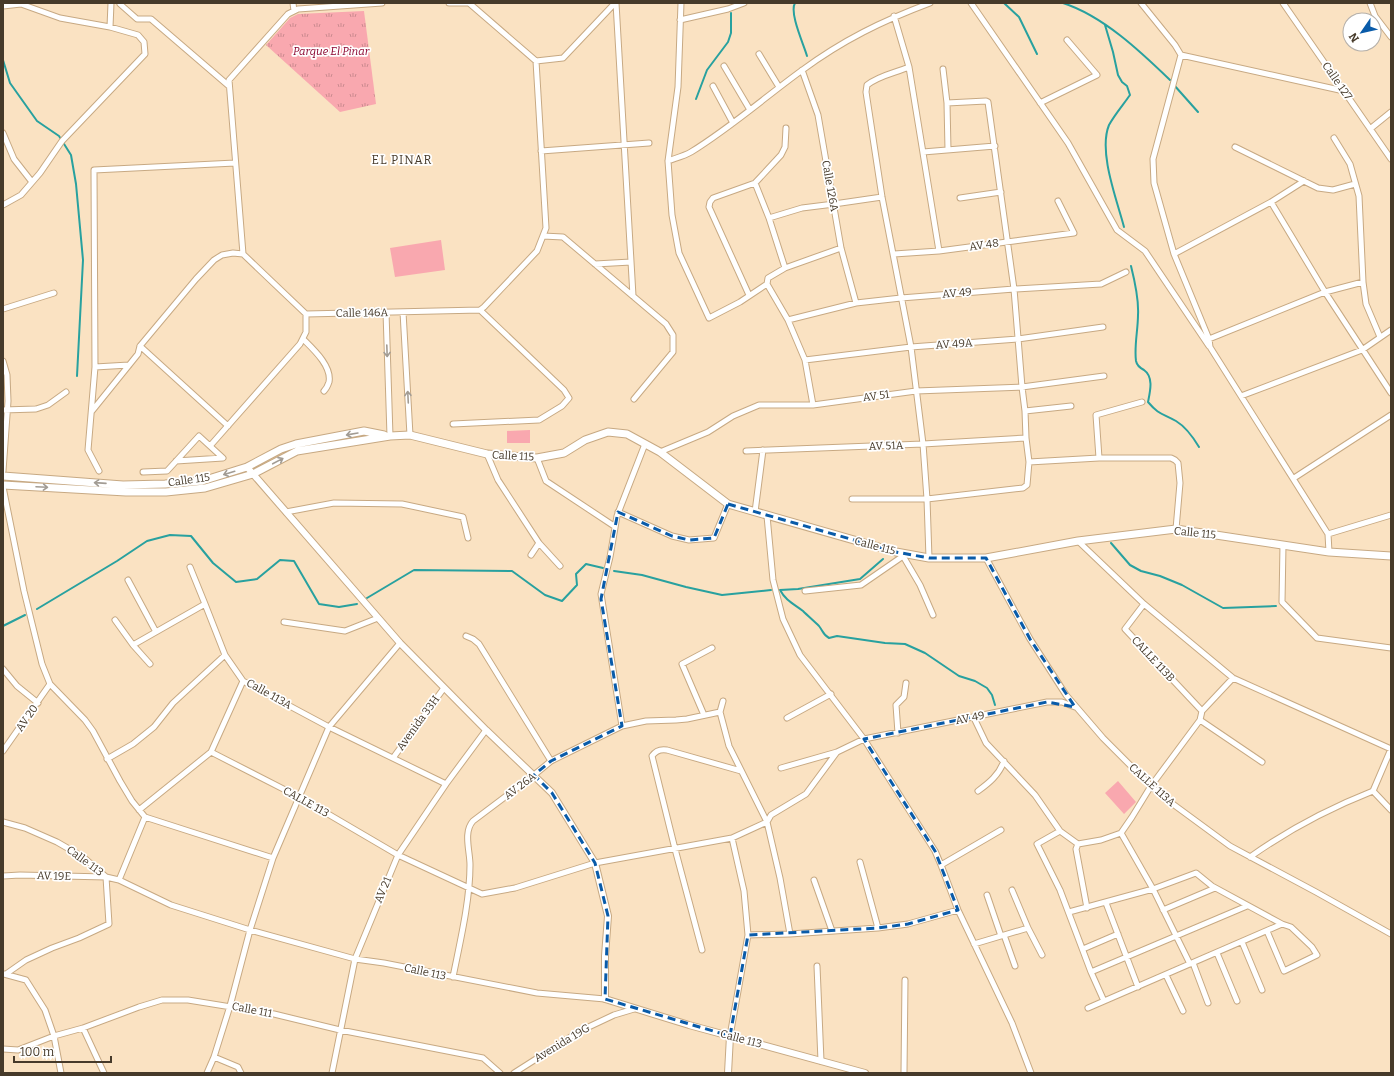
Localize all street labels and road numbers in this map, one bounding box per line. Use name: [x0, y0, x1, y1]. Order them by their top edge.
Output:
street label: Calle 127: [1319, 60, 1355, 103]
street label: Calle 126A: [819, 159, 841, 213]
street label: AV 48: [968, 236, 1000, 254]
street label: AV 49: [942, 285, 972, 301]
street label: Calle 146A: [336, 306, 389, 320]
street label: AV 49A: [935, 336, 973, 352]
street label: AV 51: [862, 388, 891, 404]
street label: AV 51A: [868, 439, 904, 453]
street label: Calle 115: [492, 448, 535, 464]
street label: Calle 115: [167, 471, 211, 489]
street label: Calle 115: [1173, 524, 1217, 542]
street label: Calle 115: [853, 534, 897, 558]
street label: CALLE 113B: [1129, 634, 1177, 684]
street label: Calle 113A: [244, 676, 294, 712]
street label: Avenida 33H: [394, 693, 442, 753]
street label: AV 20: [13, 702, 41, 734]
street label: AV 49: [954, 709, 986, 727]
street label: CALLE 113A: [1126, 761, 1178, 809]
street label: AV 26A: [501, 770, 539, 802]
street label: CALLE 113: [281, 784, 331, 820]
street label: Calle 113: [64, 843, 106, 879]
street label: AV 19E: [37, 869, 72, 883]
street label: AV 21: [372, 875, 394, 905]
street label: Calle 113: [403, 961, 447, 983]
street label: Calle 111: [231, 1000, 274, 1020]
street label: Avenida 19G: [532, 1021, 592, 1065]
street label: Calle 113: [719, 1027, 763, 1051]

